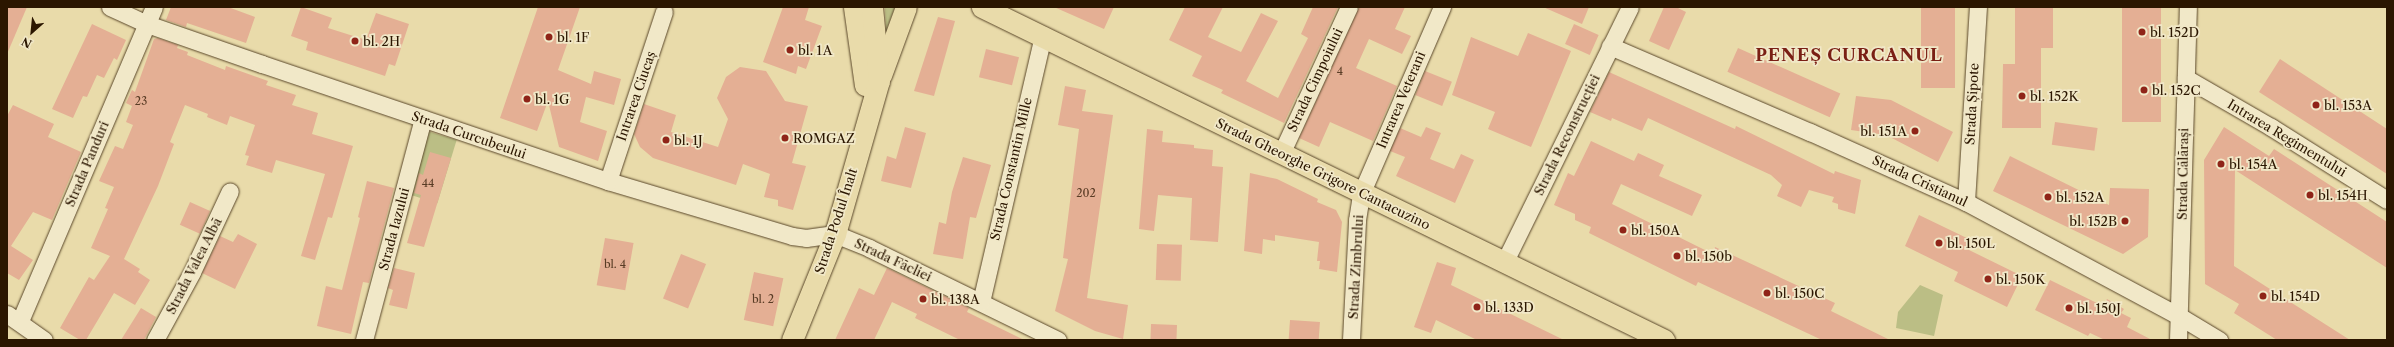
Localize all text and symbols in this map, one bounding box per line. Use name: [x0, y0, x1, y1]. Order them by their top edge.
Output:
north arrow: [12, 12, 52, 52]
place label: bl. 152D: [2150, 24, 2199, 40]
street label: Strada Cimpoiului: [1284, 26, 1346, 134]
marker: bl. 152D: [2137, 27, 2147, 37]
place label: bl. 1F: [557, 29, 589, 45]
marker: bl. 1F: [544, 32, 554, 42]
place label: bl. 2H: [363, 33, 400, 49]
text: N: [19, 34, 34, 51]
marker: bl. 2H: [350, 36, 360, 46]
place label: bl. 1A: [798, 42, 832, 58]
marker: bl. 1A: [785, 45, 795, 55]
district label: PENEȘ CURCANUL: [1755, 46, 1943, 66]
street label: Intrarea Ciucaș: [613, 49, 659, 143]
street label: Intrarea Veterani: [1373, 49, 1429, 151]
street label: Strada Șipote: [1962, 62, 1982, 146]
house number: 4: [1337, 64, 1343, 78]
street label: Strada Reconstrucției: [1531, 72, 1603, 198]
place label: bl. 152C: [2152, 82, 2201, 98]
marker: bl. 152C: [2139, 85, 2149, 95]
place label: bl. 152K: [2030, 88, 2079, 104]
place label: bl. 1G: [535, 91, 569, 107]
marker: bl. 152K: [2017, 91, 2027, 101]
house number: 23: [135, 94, 147, 108]
marker: bl. 1G: [522, 94, 532, 104]
street label: Strada Constantin Mille: [987, 96, 1035, 242]
street label: Intrarea Regimentului: [2225, 96, 2349, 180]
place label: bl. 153A: [2324, 97, 2372, 113]
marker: bl. 153A: [2311, 100, 2321, 110]
street label: Strada Curcubeului: [410, 108, 528, 162]
street label: Strada Gheorghe Grigore Cantacuzino: [1213, 115, 1433, 233]
street label: Strada Panduri: [62, 119, 112, 209]
place label: bl. 151A: [1860, 123, 1907, 139]
marker: bl. 151A: [1910, 126, 1920, 136]
street label: Strada Călărași: [2174, 128, 2192, 220]
place label: ROMGAZ: [793, 130, 855, 146]
place label: bl. 1J: [674, 132, 703, 148]
marker: ROMGAZ: [780, 133, 790, 143]
marker: bl. 1J: [661, 135, 671, 145]
street label: Strada Cristianul: [1870, 152, 1970, 210]
place label: bl. 154A: [2229, 156, 2277, 172]
marker: bl. 154A: [2216, 159, 2226, 169]
street label: Strada Podul Înalt: [811, 166, 861, 276]
house number: 44: [422, 176, 434, 190]
street label: Strada Iazului: [375, 186, 413, 272]
house number: 202: [1076, 186, 1096, 200]
place label: bl. 154H: [2318, 187, 2368, 203]
place label: bl. 152A: [2056, 189, 2104, 205]
marker: bl. 154H: [2305, 190, 2315, 200]
marker: bl. 152A: [2043, 192, 2053, 202]
place label: bl. 152B: [2069, 213, 2117, 229]
street label: Strada Zimbrului: [1345, 214, 1367, 320]
street label: Strada Valea Albă: [163, 215, 225, 317]
marker: bl. 152B: [2120, 216, 2130, 226]
place label: bl. 150A: [1631, 222, 1680, 238]
marker: bl. 150A: [1618, 225, 1628, 235]
street label: Strada Făcliei: [852, 235, 934, 285]
place label: bl. 150L: [1947, 235, 1995, 251]
marker: bl. 150L: [1934, 238, 1944, 248]
place label: bl. 150b: [1685, 248, 1732, 264]
marker: bl. 150b: [1672, 251, 1682, 261]
house number: bl. 4: [604, 257, 626, 271]
place label: bl. 150K: [1996, 271, 2045, 287]
marker: bl. 150K: [1983, 274, 1993, 284]
place label: bl. 150C: [1775, 285, 1824, 301]
marker: bl. 150C: [1762, 288, 1772, 298]
place label: bl. 154D: [2271, 288, 2320, 304]
place label: bl. 138A: [931, 291, 980, 307]
marker: bl. 154D: [2258, 291, 2268, 301]
house number: bl. 2: [752, 292, 774, 306]
marker: bl. 138A: [918, 294, 928, 304]
place label: bl. 133D: [1485, 299, 1534, 315]
place label: bl. 150J: [2077, 300, 2121, 316]
marker: bl. 133D: [1472, 302, 1482, 312]
marker: bl. 150J: [2064, 303, 2074, 313]

